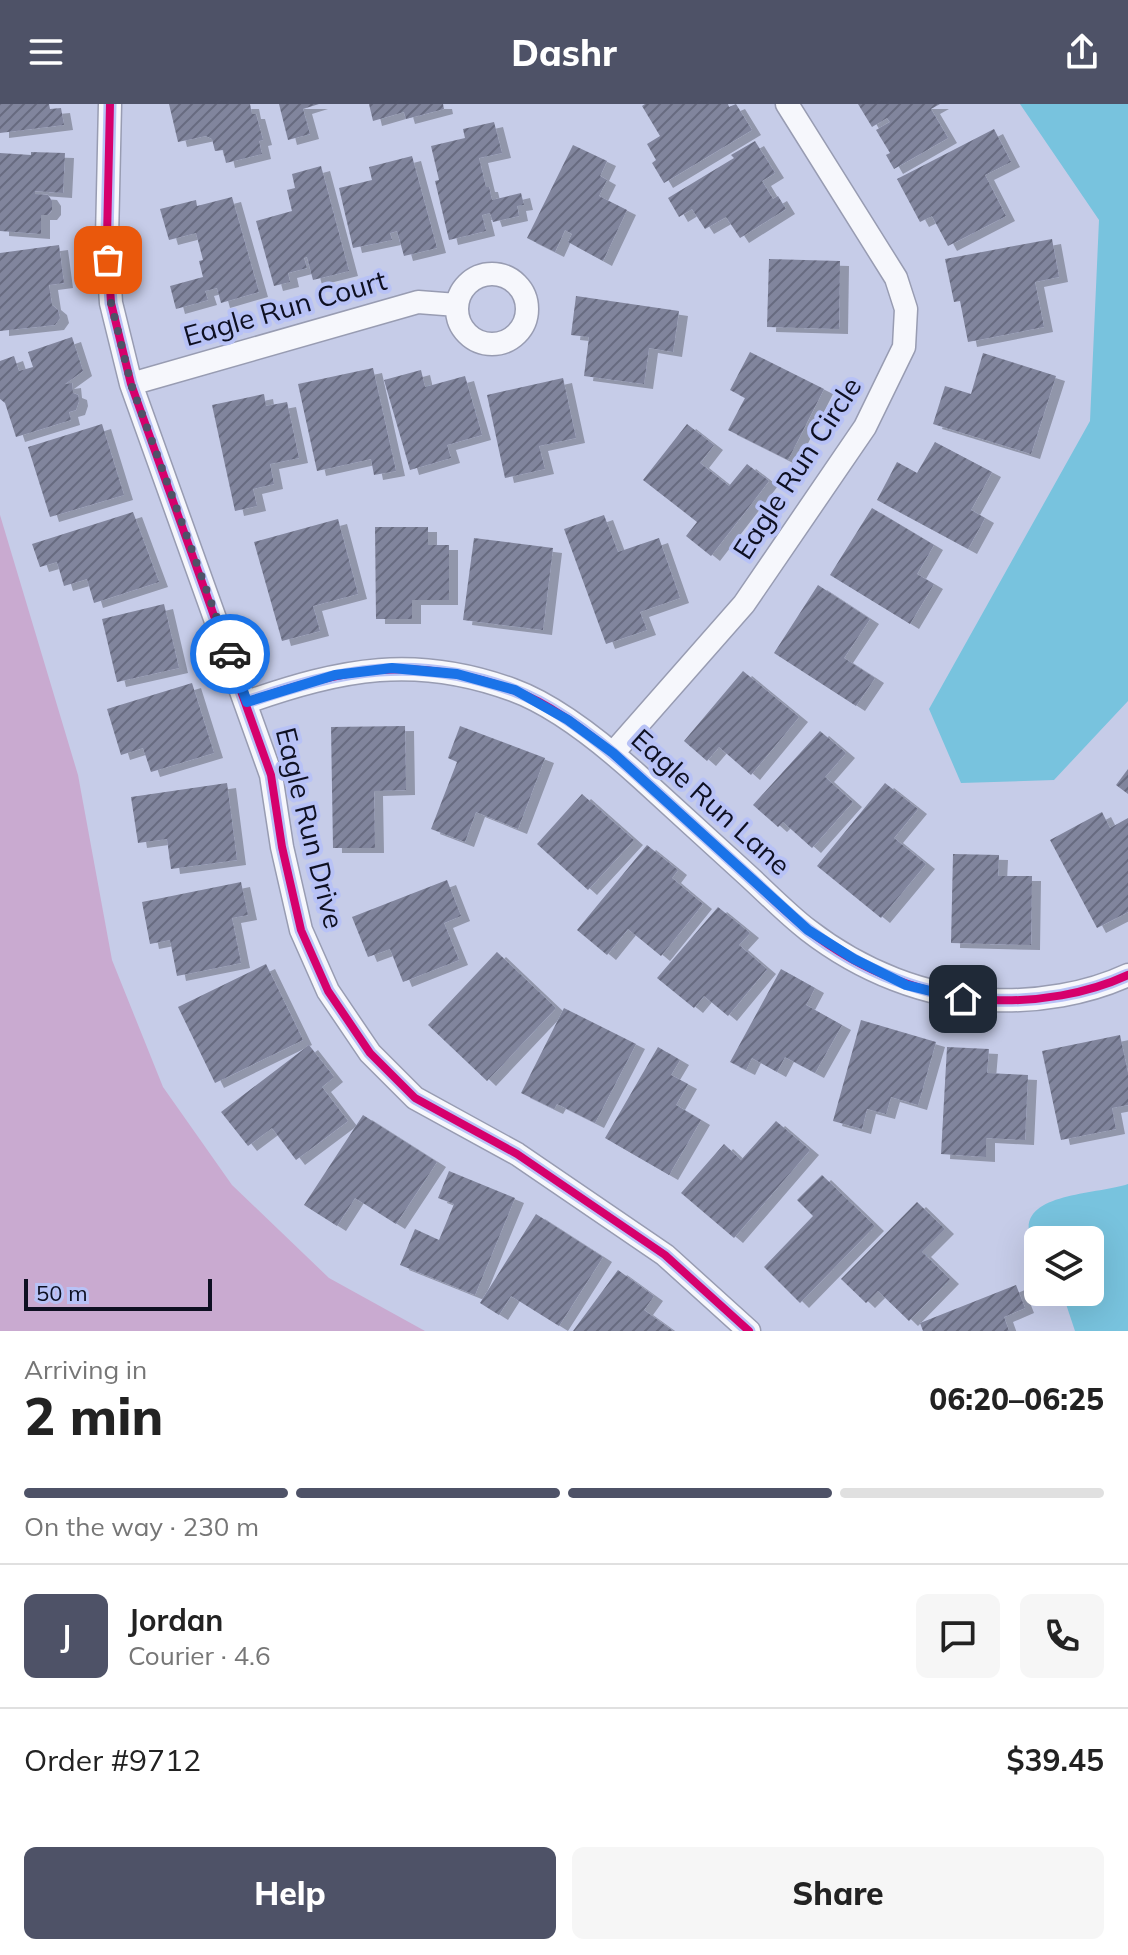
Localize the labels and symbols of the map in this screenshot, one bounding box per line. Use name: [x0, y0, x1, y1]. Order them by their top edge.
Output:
pin: [74, 226, 142, 294]
street label: Eagle Run Court: [179, 262, 391, 353]
street label: Eagle Run Circle: [725, 370, 868, 565]
courier: [190, 614, 270, 694]
street label: Eagle Run Lane: [625, 721, 798, 882]
street label: Eagle Run Drive: [269, 724, 352, 932]
pin: [929, 965, 997, 1033]
scale bar: [24, 1275, 212, 1311]

